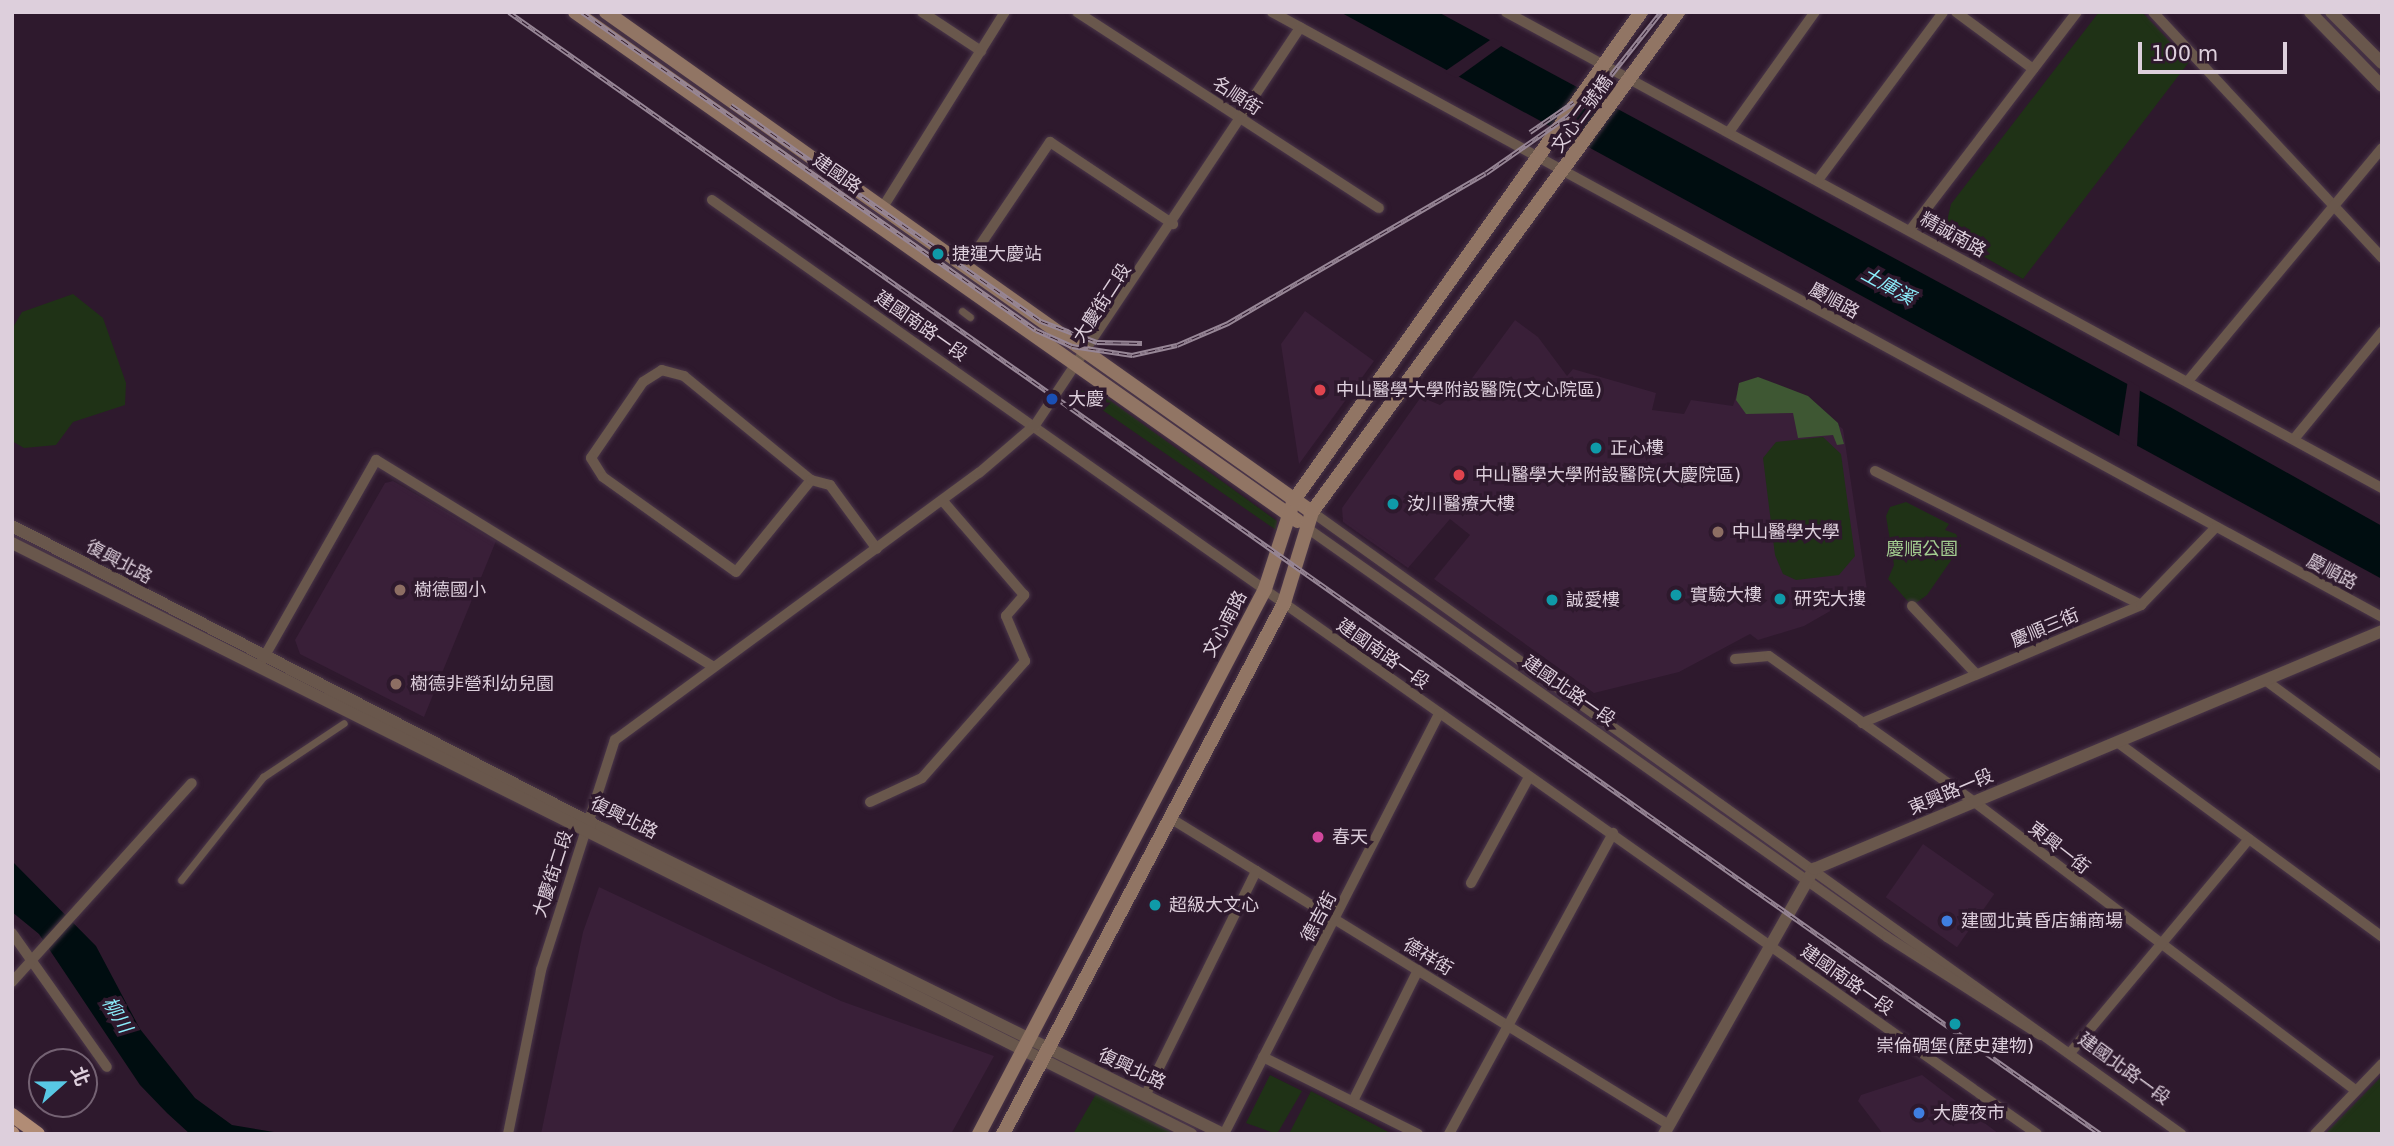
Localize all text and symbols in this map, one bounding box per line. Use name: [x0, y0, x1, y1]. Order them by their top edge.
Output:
scale bar: [2142, 28, 2291, 72]
text: 100 m: [2151, 42, 2218, 66]
street label: 文心二號橋: [1547, 71, 1617, 157]
street label: 名順街: [1208, 72, 1266, 120]
street label: 建國路: [809, 150, 865, 198]
street label: 精誠南路: [1916, 208, 1990, 262]
place label: 捷運大慶站: [952, 243, 1042, 265]
marker: 捷運大慶站: [930, 246, 946, 262]
street label: 大慶街二段: [1068, 259, 1136, 347]
water label: 土庫溪: [1858, 262, 1918, 310]
street label: 慶順路: [1805, 278, 1863, 324]
street label: 建國南路一段: [871, 286, 971, 366]
place label: 中山醫學大學附設醫院(文心院區): [1336, 379, 1602, 401]
marker: 中山醫學大學附設醫院(文心院區): [1310, 380, 1330, 400]
place label: 大慶: [1068, 388, 1104, 410]
marker: 大慶: [1042, 389, 1062, 409]
place label: 正心樓: [1610, 437, 1664, 459]
marker: 正心樓: [1588, 440, 1604, 456]
place label: 中山醫學大學附設醫院(大慶院區): [1475, 464, 1741, 486]
marker: 中山醫學大學附設醫院(大慶院區): [1449, 465, 1469, 485]
place label: 汝川醫療大樓: [1407, 493, 1515, 515]
marker: 汝川醫療大樓: [1385, 496, 1401, 512]
place label: 中山醫學大學: [1732, 521, 1840, 543]
marker: 中山醫學大學: [1710, 524, 1726, 540]
street label: 復興北路: [82, 536, 156, 588]
park label: 慶順公園: [1886, 538, 1958, 560]
street label: 慶順路: [2303, 550, 2361, 594]
place label: 樹德國小: [414, 579, 486, 601]
marker: 樹德國小: [392, 582, 408, 598]
place label: 實驗大樓: [1690, 584, 1762, 606]
street label: 文心南路: [1199, 587, 1251, 661]
marker: 實驗大樓: [1668, 587, 1684, 603]
place label: 研究大摟: [1794, 588, 1866, 610]
place label: 誠愛樓: [1566, 589, 1620, 611]
marker: 研究大摟: [1772, 591, 1788, 607]
marker: 誠愛樓: [1544, 592, 1560, 608]
street label: 慶順三街: [2008, 604, 2082, 652]
street label: 建國南路一段: [1333, 614, 1433, 694]
street label: 建國北路一段: [1519, 651, 1619, 731]
place label: 樹德非營利幼兒園: [410, 673, 554, 695]
marker: 樹德非營利幼兒園: [388, 676, 404, 692]
street label: 東興路一段: [1905, 764, 1997, 820]
street label: 復興北路: [587, 793, 661, 843]
street label: 東興一街: [2024, 817, 2094, 879]
place label: 春天: [1332, 826, 1368, 848]
street label: 大慶街二段: [529, 828, 577, 920]
marker: 春天: [1310, 829, 1326, 845]
street label: 德吉街: [1297, 888, 1341, 946]
place label: 超級大文心: [1169, 894, 1259, 916]
marker: 超級大文心: [1147, 897, 1163, 913]
place label: 建國北黃昏店鋪商場: [1961, 910, 2123, 932]
marker: 建國北黃昏店鋪商場: [1939, 913, 1955, 929]
street label: 德祥街: [1399, 934, 1457, 980]
street label: 建國南路一段: [1797, 940, 1897, 1020]
water label: 柳川: [97, 993, 137, 1037]
marker: 崇倫碉堡(歷史建物): [1947, 1016, 1963, 1032]
street label: 建國北路一段: [2074, 1029, 2174, 1109]
place label: 崇倫碉堡(歷史建物): [1876, 1035, 2034, 1057]
street label: 復興北路: [1095, 1044, 1169, 1094]
north arrow: [28, 1048, 98, 1118]
text: 北: [67, 1063, 94, 1089]
place label: 大慶夜市: [1933, 1102, 2005, 1124]
marker: 大慶夜市: [1911, 1105, 1927, 1121]

